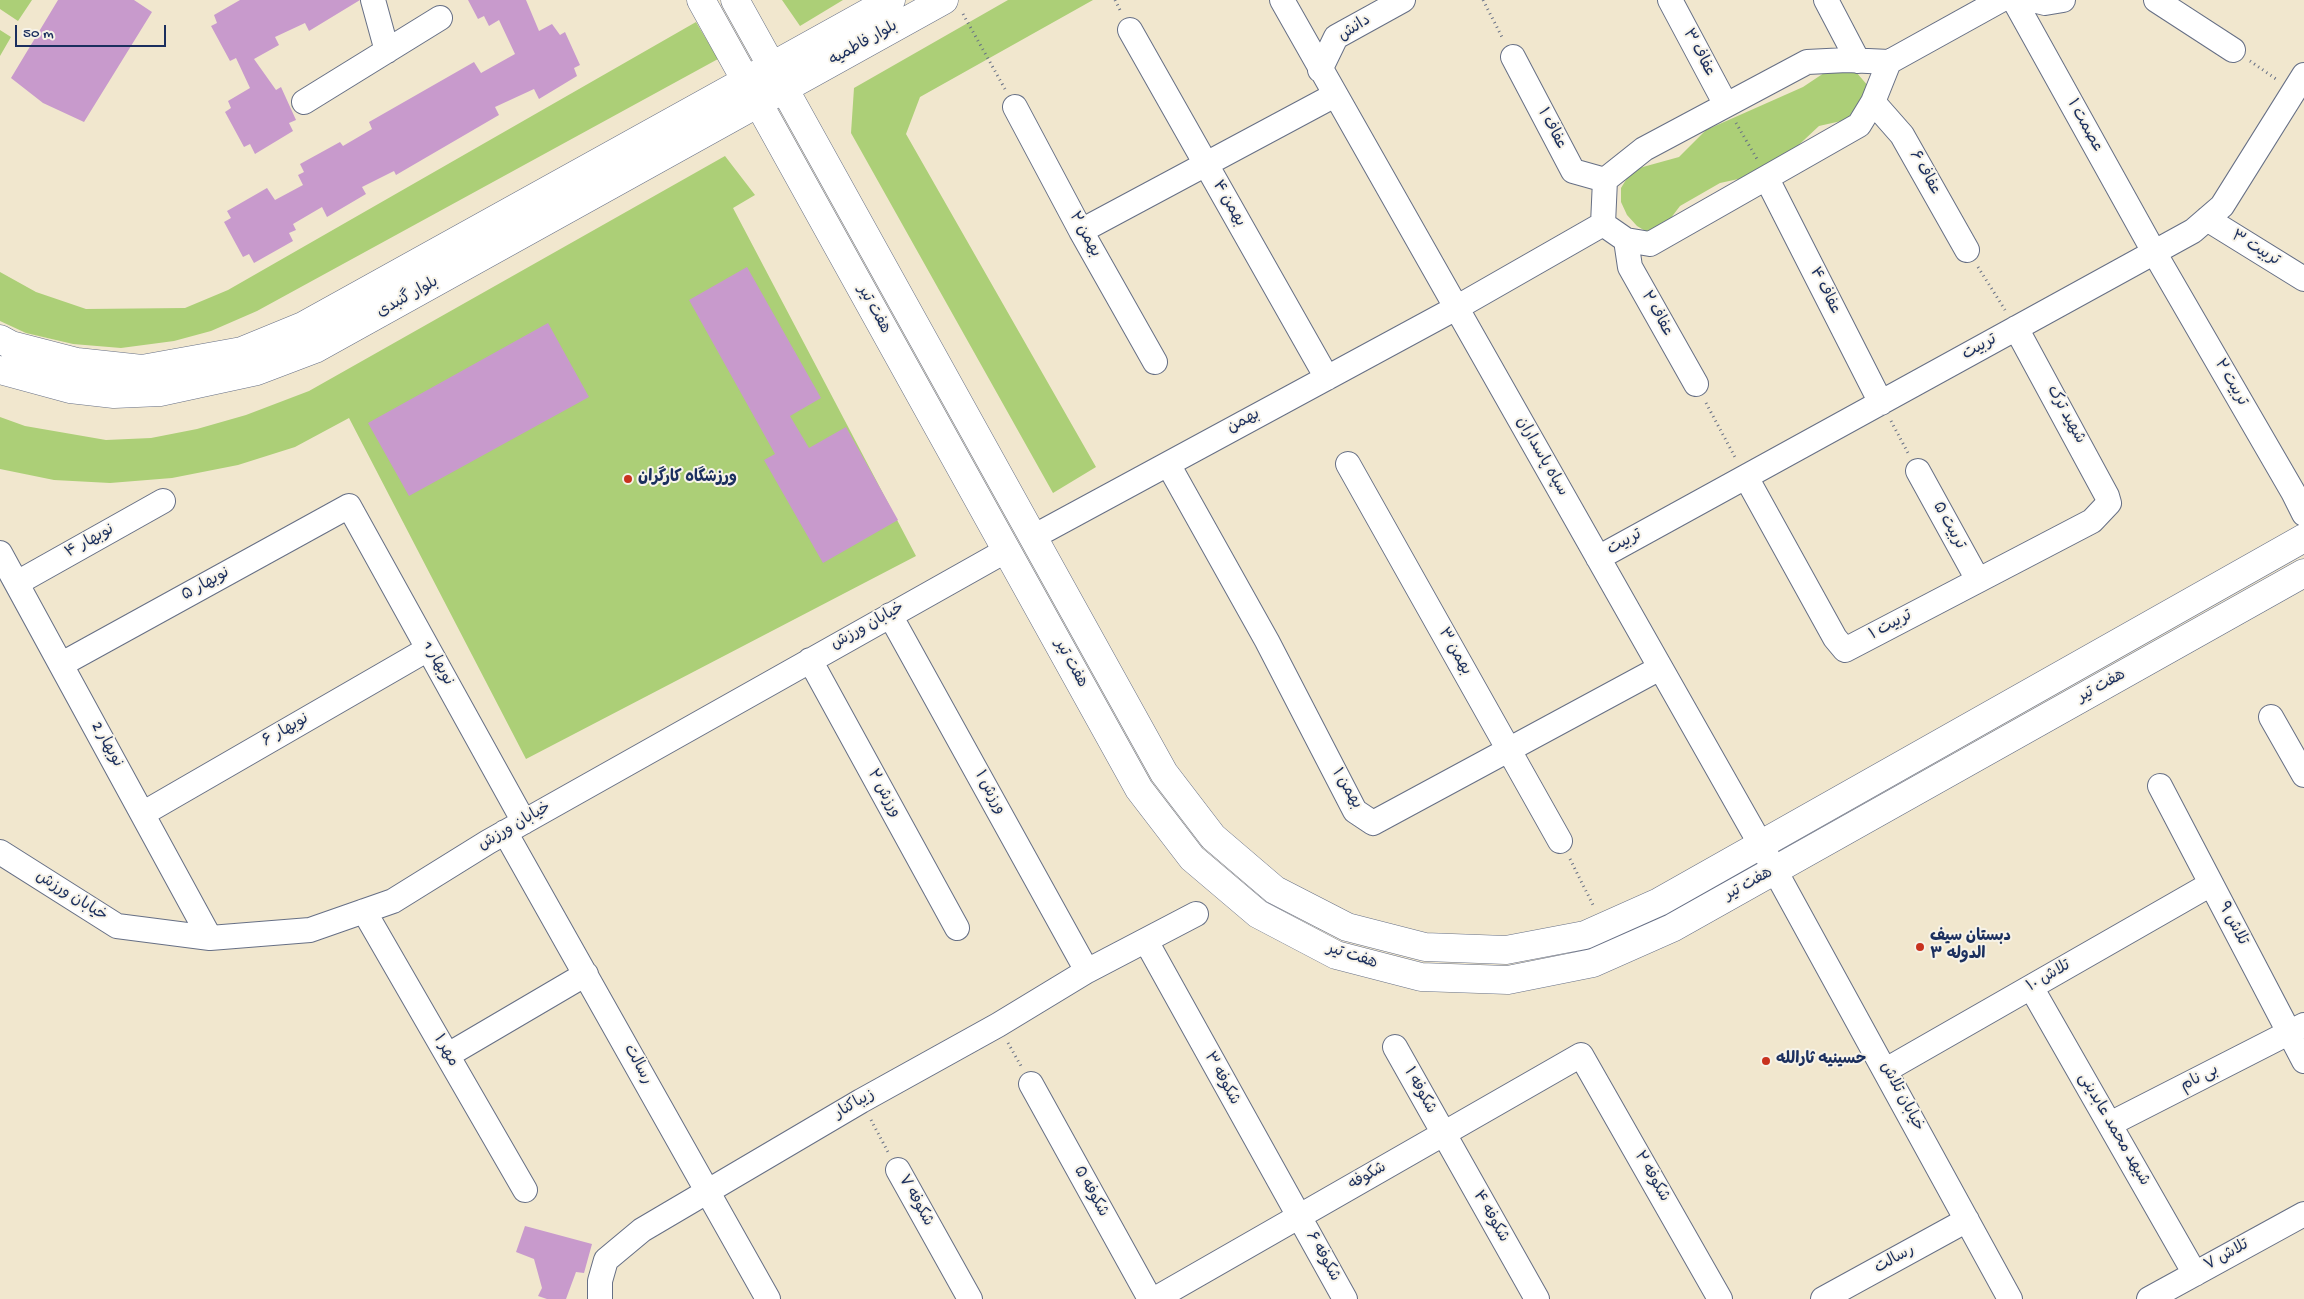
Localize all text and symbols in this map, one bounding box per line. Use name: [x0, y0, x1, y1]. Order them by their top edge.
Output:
street label: دانش: [1335, 11, 1375, 47]
scale bar: [18, 15, 169, 47]
street label: بلوار فاطمیه: [826, 17, 902, 71]
text: 50 m: [23, 25, 54, 43]
street label: عفاف ۳: [1678, 26, 1718, 80]
street label: عصمت ۱: [2062, 96, 2106, 156]
street label: عفاف ۱: [1532, 105, 1570, 153]
street label: عفاف ۶: [1904, 148, 1944, 198]
street label: بهمن ۴: [1207, 177, 1249, 231]
street label: بهمن ۲: [1064, 209, 1104, 261]
street label: تربیت ۳: [2227, 227, 2283, 271]
street label: عفاف ۴: [1804, 264, 1844, 318]
street label: بلوار گنبدی: [374, 273, 442, 323]
street label: هفت تیر: [852, 282, 894, 338]
street label: عفاف ۲: [1636, 288, 1676, 340]
street label: تربیت: [1959, 331, 2001, 365]
street label: تربیت ۲: [2209, 356, 2251, 410]
street label: شهید ترک: [2041, 383, 2089, 447]
street label: بهمن: [1224, 405, 1264, 439]
street label: سپاه پاسداران: [1511, 414, 1571, 500]
place label: ورزشگاه کارگران: [638, 469, 737, 489]
marker: ورزشگاه کارگران: [622, 473, 634, 485]
street label: تربیت ۵: [1927, 499, 1969, 553]
street label: نوبهار ۴: [62, 521, 118, 563]
street label: تربیت: [1604, 526, 1646, 560]
street label: نوبهار ۵: [179, 564, 233, 606]
street label: خیابان ورزش: [828, 599, 908, 655]
street label: تربیت ۱: [1866, 607, 1916, 645]
street label: بهمن ۳: [1433, 625, 1475, 679]
street label: هفت تیر: [1049, 636, 1091, 692]
street label: نوبهار 1: [417, 639, 457, 689]
street label: هفت تیر: [2074, 666, 2130, 708]
street label: نوبهار ۶: [259, 710, 313, 752]
street label: نوبهار 2: [86, 719, 126, 771]
street label: بهمن ۱: [1326, 765, 1366, 813]
street label: ورزش ۲: [862, 767, 904, 821]
street label: ورزش ۱: [969, 768, 1009, 818]
street label: خیابان ورزش: [475, 798, 555, 856]
street label: هفت تیر: [1721, 864, 1777, 906]
street label: خیابان ورزش: [32, 867, 110, 927]
street label: تلاش ۹: [2213, 899, 2251, 949]
place label: دبستان سیف الدوله ۳: [1930, 928, 2011, 966]
street label: هفت تیر: [1324, 940, 1380, 974]
marker: دبستان سیف الدوله ۳: [1914, 941, 1926, 953]
street label: تلاش ۱۰: [2024, 957, 2074, 997]
street label: مهر ۱: [428, 1031, 462, 1071]
street label: رسالت: [618, 1042, 656, 1088]
street label: شکوفه ۳: [1199, 1049, 1243, 1109]
place label: حسینیه ثارالله: [1776, 1051, 1866, 1071]
marker: حسینیه ثارالله: [1760, 1055, 1772, 1067]
street label: خیابان تلاش: [1875, 1059, 1927, 1135]
street label: بی نام: [2178, 1061, 2222, 1097]
street label: شکوفه ۱: [1398, 1064, 1440, 1118]
street label: شیهد محمد عابدینی: [2073, 1070, 2153, 1190]
street label: زیباکنار: [832, 1086, 878, 1124]
street label: شکوفه ۲: [1629, 1148, 1673, 1206]
street label: شکوفه: [1346, 1159, 1390, 1195]
street label: شکوفه ۵: [1068, 1163, 1112, 1221]
street label: شکوفه ۷: [893, 1172, 937, 1230]
street label: شکوفه ۴: [1468, 1188, 1512, 1246]
street label: شکوفه ۶: [1301, 1229, 1343, 1285]
street label: تلاش ۷: [2202, 1236, 2252, 1276]
street label: رسالت: [1872, 1241, 1918, 1279]

